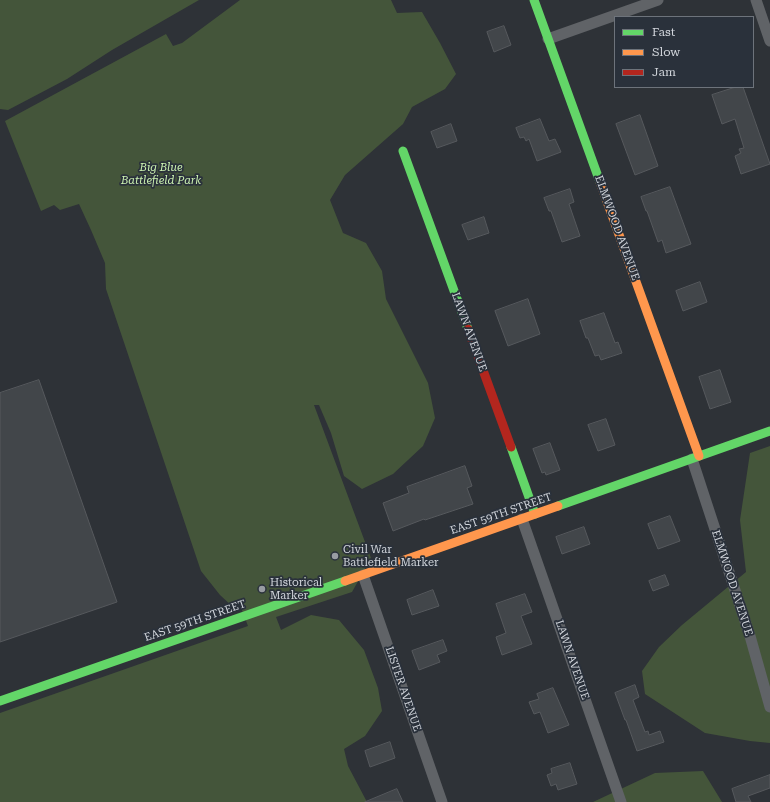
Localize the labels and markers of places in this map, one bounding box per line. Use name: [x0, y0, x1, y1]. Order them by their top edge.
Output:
place label: Civil War Battlefield Marker: [343, 543, 439, 569]
marker: Civil War Battlefield Marker: [330, 551, 340, 561]
place label: Historical Marker: [270, 576, 322, 602]
marker: Historical Marker: [257, 584, 267, 594]

